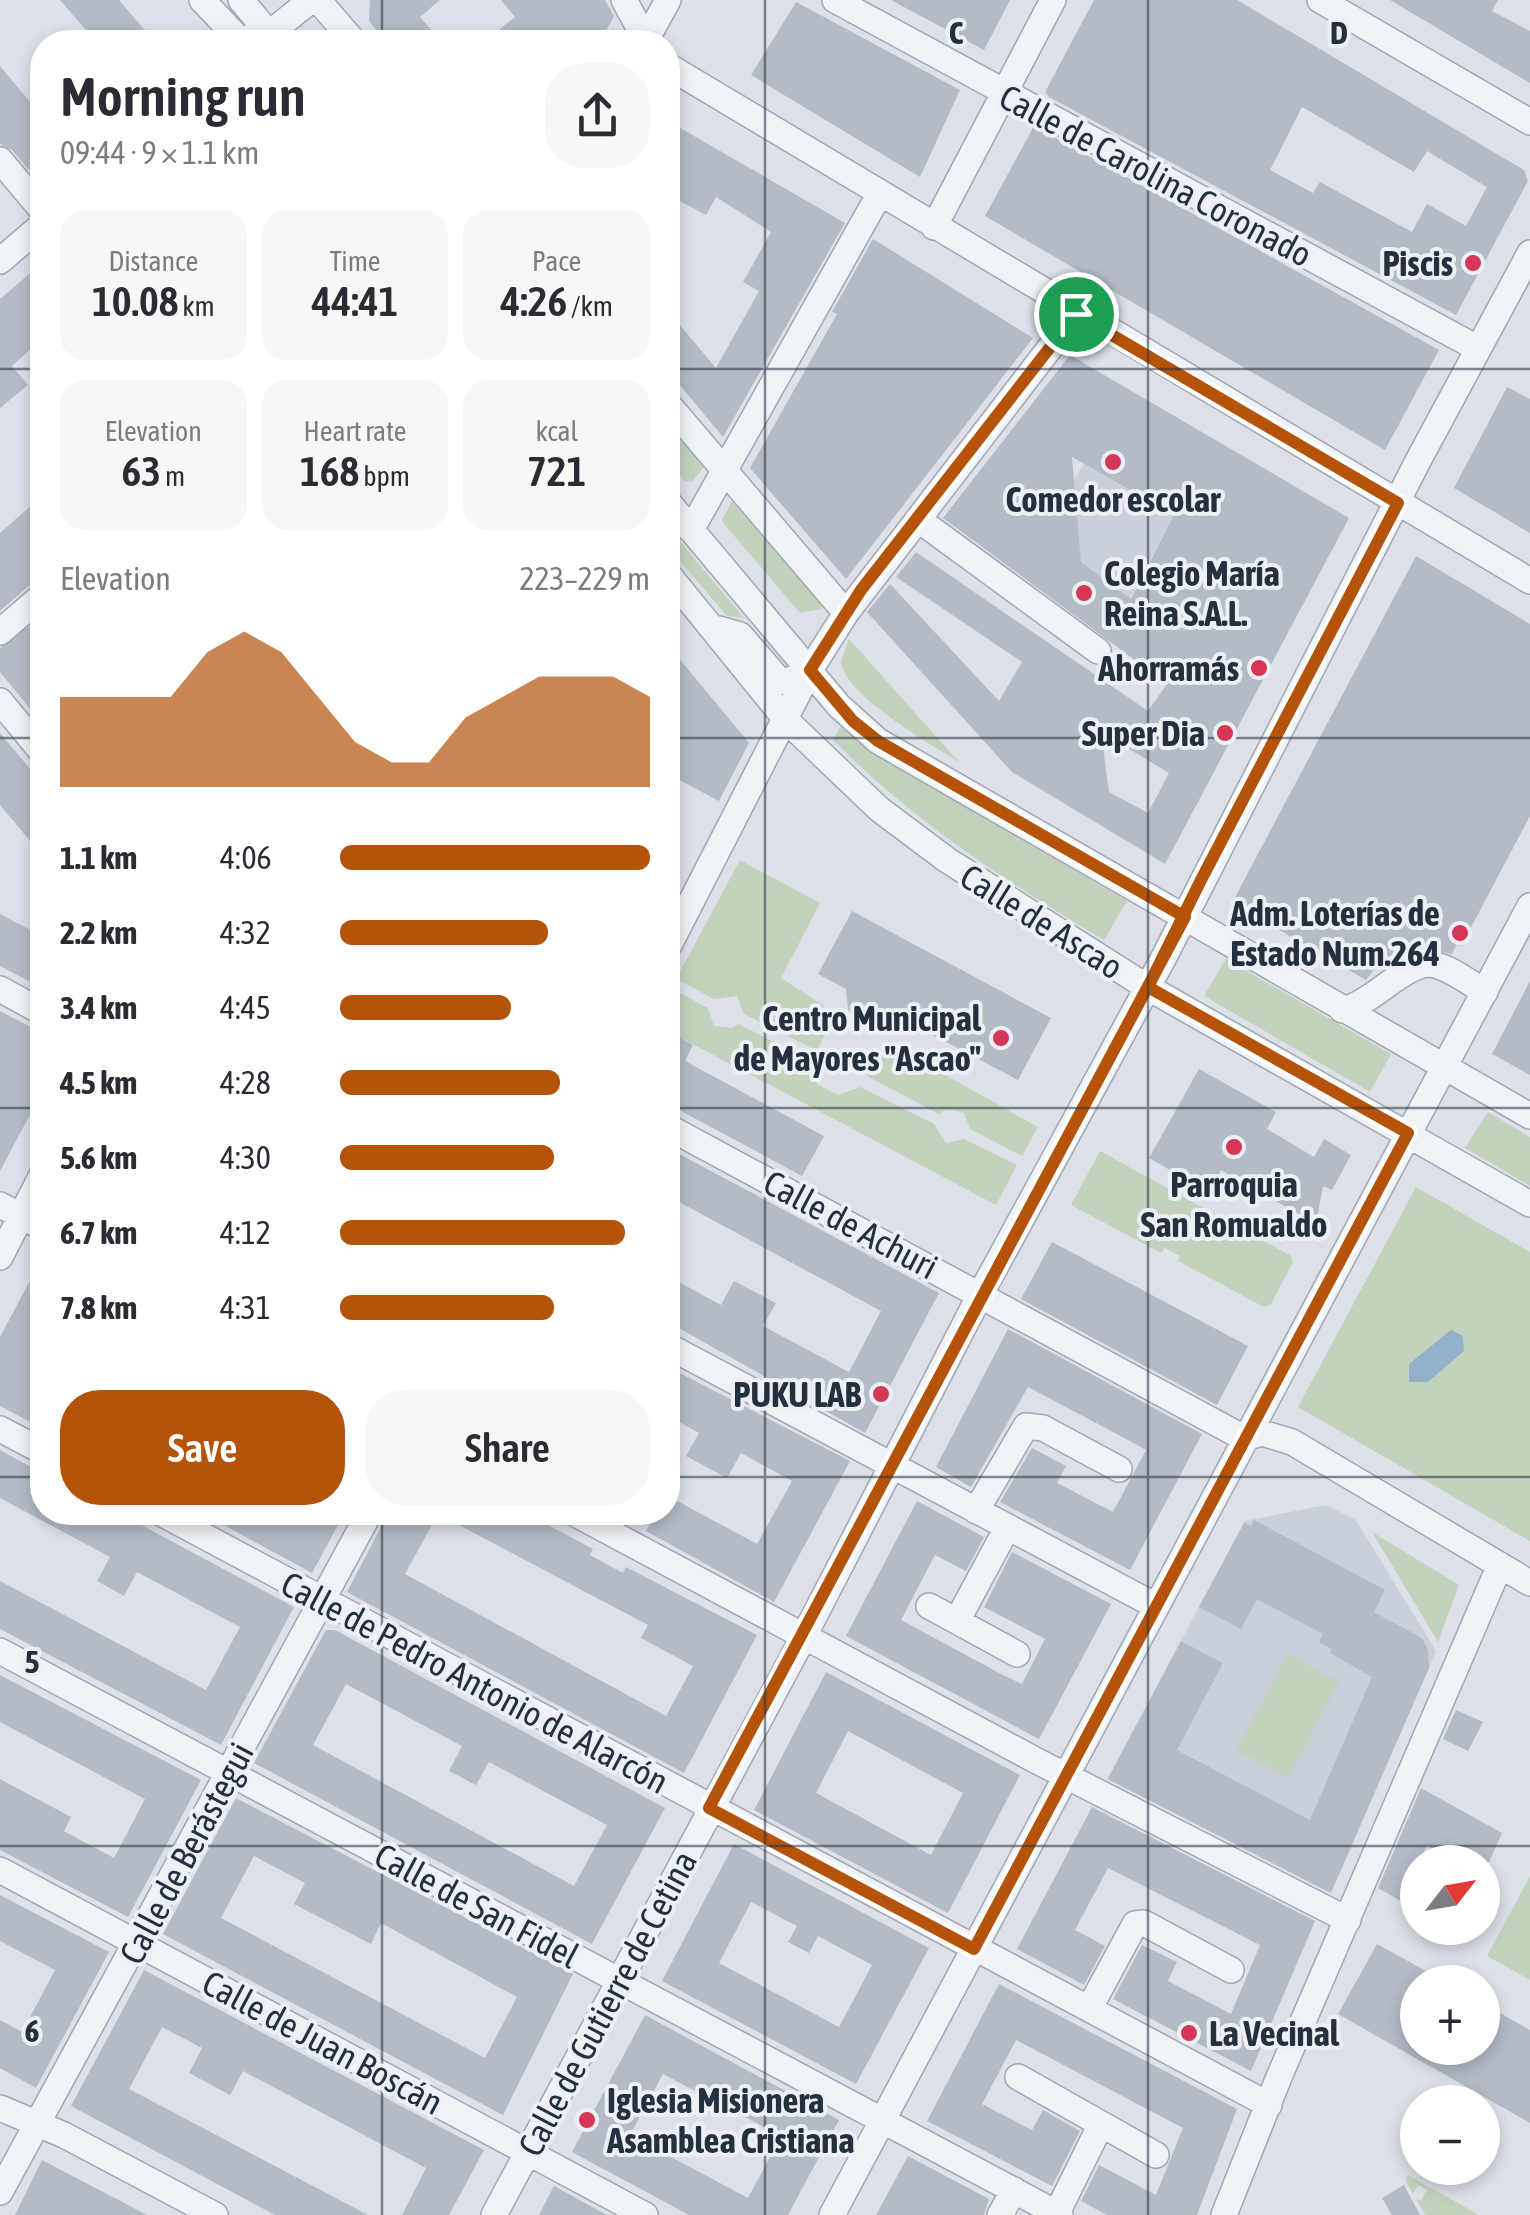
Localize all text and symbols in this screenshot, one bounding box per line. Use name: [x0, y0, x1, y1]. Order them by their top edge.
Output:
text: C: [949, 14, 964, 51]
text: D: [1330, 14, 1348, 51]
button: share: [545, 63, 650, 168]
text: Morning run: [60, 65, 306, 128]
street label: Calle de Carolina Coronado: [993, 76, 1319, 274]
text: 09:44 · 9 × 1.1 km: [60, 134, 259, 171]
place label: Piscis: [1382, 243, 1453, 283]
text: Distance: [108, 245, 198, 277]
text: Time: [329, 245, 381, 277]
text: Pace: [532, 245, 581, 277]
marker: Piscis: [1462, 252, 1484, 274]
pin: [1034, 272, 1119, 357]
text: 10.08: [92, 277, 178, 325]
text: 44:41: [312, 277, 398, 325]
text: 4:26: [500, 277, 567, 325]
icon: arrive: [1049, 287, 1104, 342]
text: km: [178, 290, 215, 322]
text: /km: [567, 290, 613, 322]
text: Elevation: [105, 415, 202, 447]
text: Heart rate: [303, 415, 407, 447]
text: kcal: [535, 415, 578, 447]
text: 63: [122, 447, 161, 495]
text: 168: [300, 447, 359, 495]
text: 721: [527, 447, 586, 495]
marker: Comedor escolar: [1102, 451, 1124, 473]
text: m: [161, 460, 185, 492]
text: bpm: [359, 460, 410, 492]
place label: Comedor escolar: [1006, 479, 1221, 519]
place label: Colegio María Reina S.A.L.: [1104, 553, 1280, 633]
text: Elevation: [60, 560, 171, 597]
text: 223–229 m: [520, 560, 650, 597]
marker: Colegio María Reina S.A.L.: [1073, 582, 1095, 604]
place label: Ahorramás: [1097, 648, 1239, 688]
marker: Ahorramás: [1248, 657, 1270, 679]
place label: Super Dia: [1082, 713, 1205, 753]
marker: Super Dia: [1214, 722, 1236, 744]
text: 1.1 km: [60, 839, 137, 876]
text: 4:06: [220, 839, 271, 876]
street label: Calle de Ascao: [954, 855, 1130, 987]
place label: Adm. Loterías de Estado Num.264: [1229, 893, 1440, 973]
text: 2.2 km: [60, 914, 137, 951]
text: 4:32: [220, 914, 271, 951]
marker: Adm. Loterías de Estado Num.264: [1449, 922, 1471, 944]
text: 3.4 km: [60, 989, 137, 1026]
text: 4:45: [220, 989, 271, 1026]
place label: Centro Municipal de Mayores "Ascao": [734, 998, 982, 1078]
marker: Centro Municipal de Mayores "Ascao": [990, 1027, 1012, 1049]
text: 4.5 km: [60, 1064, 137, 1101]
text: 4:28: [220, 1064, 271, 1101]
marker: Parroquia San Romualdo: [1223, 1136, 1245, 1158]
text: 5.6 km: [60, 1139, 137, 1176]
text: 4:30: [220, 1139, 271, 1176]
street label: Calle de Achuri: [757, 1162, 945, 1286]
place label: Parroquia San Romualdo: [1140, 1164, 1328, 1244]
text: 6.7 km: [60, 1214, 137, 1251]
text: 4:12: [220, 1214, 271, 1251]
text: 7.8 km: [60, 1289, 137, 1326]
text: 4:31: [220, 1289, 271, 1326]
place label: PUKU LAB: [733, 1374, 861, 1414]
marker: PUKU LAB: [870, 1383, 892, 1405]
button: Save: [60, 1390, 345, 1505]
button: Share: [365, 1390, 650, 1505]
street label: Calle de Pedro Antonio de Alarcón: [275, 1563, 675, 1801]
text: 5: [24, 1643, 40, 1680]
street label: Calle de Berástegui: [111, 1736, 261, 1970]
street label: Calle de San Fidel: [368, 1835, 586, 1975]
street label: Calle de Gutierre de Cetina: [510, 1844, 704, 2162]
north arrow: [1400, 1845, 1500, 1945]
map controls: [1400, 1845, 1500, 2185]
street label: Calle de Juan Boscán: [196, 1962, 450, 2122]
button: +: [1400, 1965, 1500, 2065]
text: 6: [24, 2012, 40, 2049]
place label: La Vecinal: [1209, 2013, 1340, 2053]
marker: La Vecinal: [1178, 2022, 1200, 2044]
place label: Iglesia Misionera Asamblea Cristiana: [606, 2080, 855, 2160]
button: −: [1400, 2085, 1500, 2185]
marker: Iglesia Misionera Asamblea Cristiana: [576, 2109, 598, 2131]

